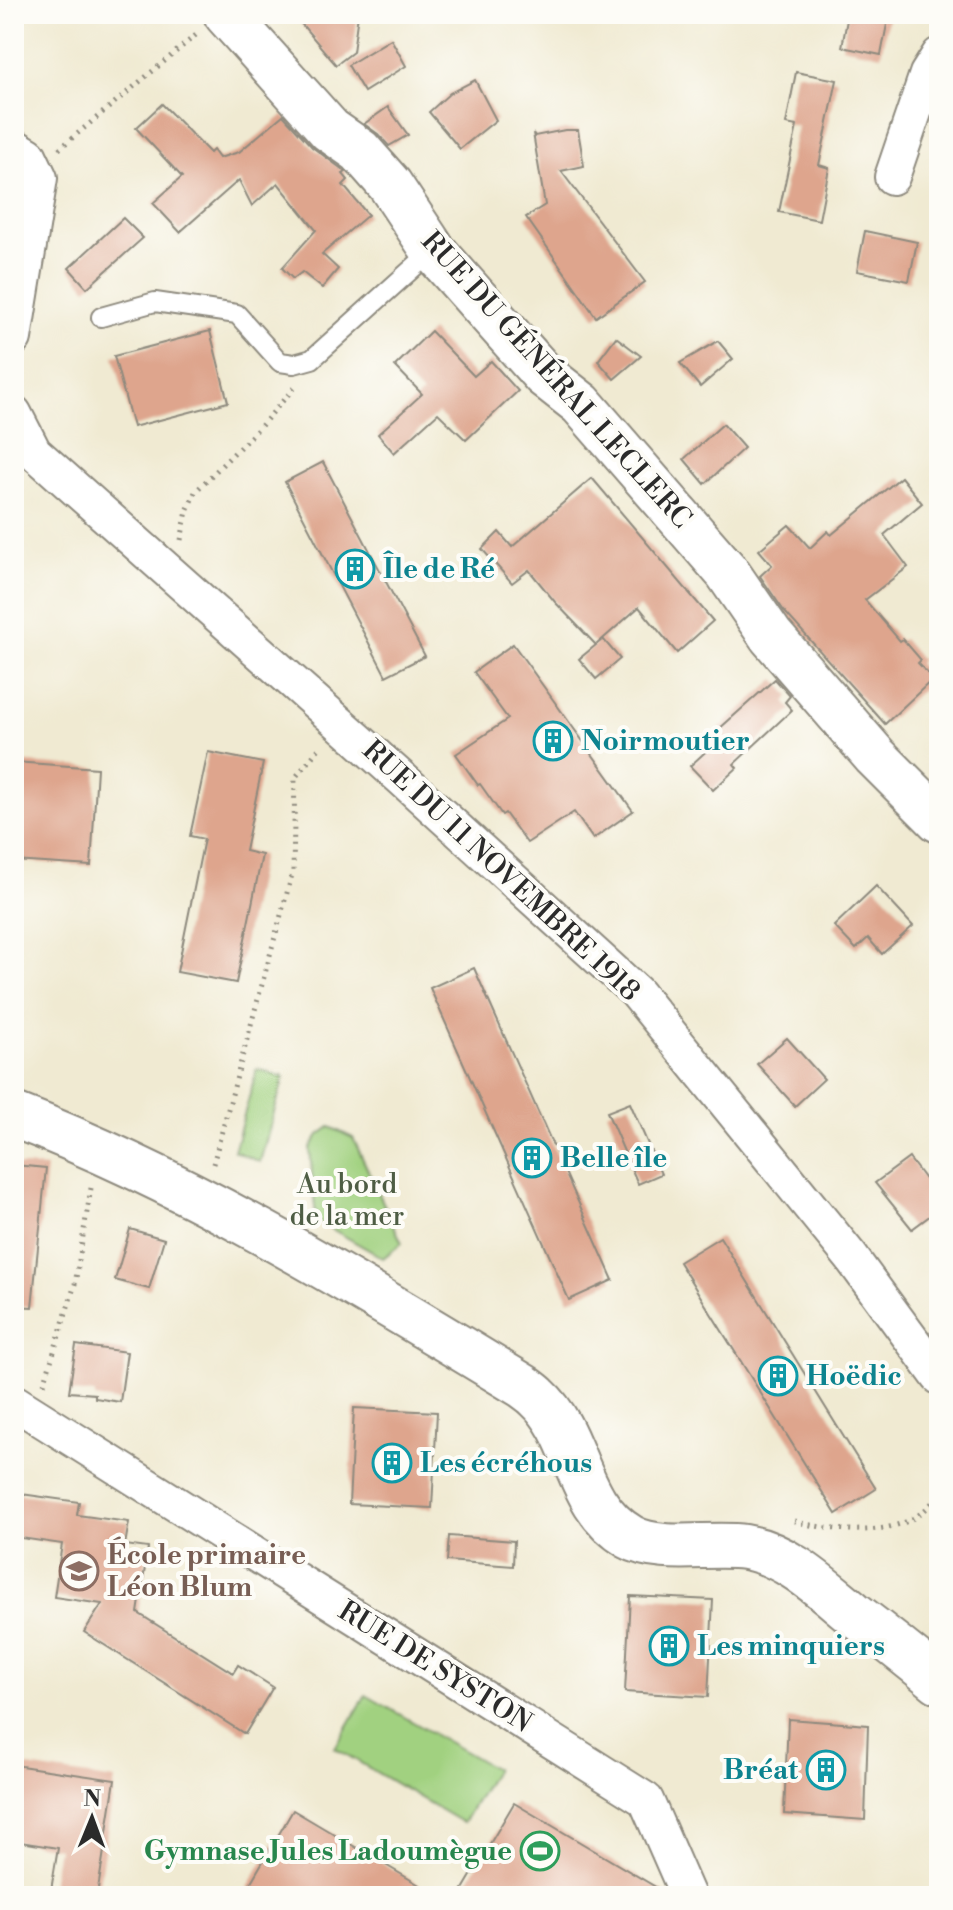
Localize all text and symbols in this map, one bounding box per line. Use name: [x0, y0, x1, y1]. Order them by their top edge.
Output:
street label: RUE DU GÉNÉRAL LECLERC: [413, 223, 700, 536]
building icon: Île de Ré: [334, 548, 376, 590]
place label: Île de Ré: [382, 550, 495, 587]
building icon: Noirmoutier: [532, 720, 574, 762]
place label: Noirmoutier: [581, 724, 750, 759]
street label: RUE DU 11 NOVEMBRE 1918: [355, 733, 647, 1009]
building icon: Belle île: [511, 1137, 553, 1179]
place label: Belle île: [560, 1141, 667, 1176]
park label: Au bord de la mer: [290, 1167, 404, 1234]
building icon: Hoëdic: [757, 1355, 799, 1397]
place label: Hoëdic: [806, 1359, 902, 1394]
building icon: Les écréhous: [371, 1442, 413, 1484]
place label: Les écréhous: [420, 1446, 592, 1481]
place label: École primaire Léon Blum: [107, 1536, 306, 1605]
school or university icon: École primaire Léon Blum: [58, 1550, 100, 1592]
street label: RUE DE SYSTON: [332, 1593, 538, 1741]
building icon: Les minquiers: [648, 1625, 690, 1667]
place label: Les minquiers: [697, 1629, 885, 1664]
building icon: Bréat: [805, 1749, 847, 1791]
place label: Bréat: [723, 1753, 799, 1788]
north arrow: [52, 1778, 132, 1858]
text: N: [83, 1786, 102, 1813]
sports icon: Gymnase Jules Ladoumègue: [519, 1830, 561, 1872]
place label: Gymnase Jules Ladoumègue: [144, 1834, 512, 1869]

